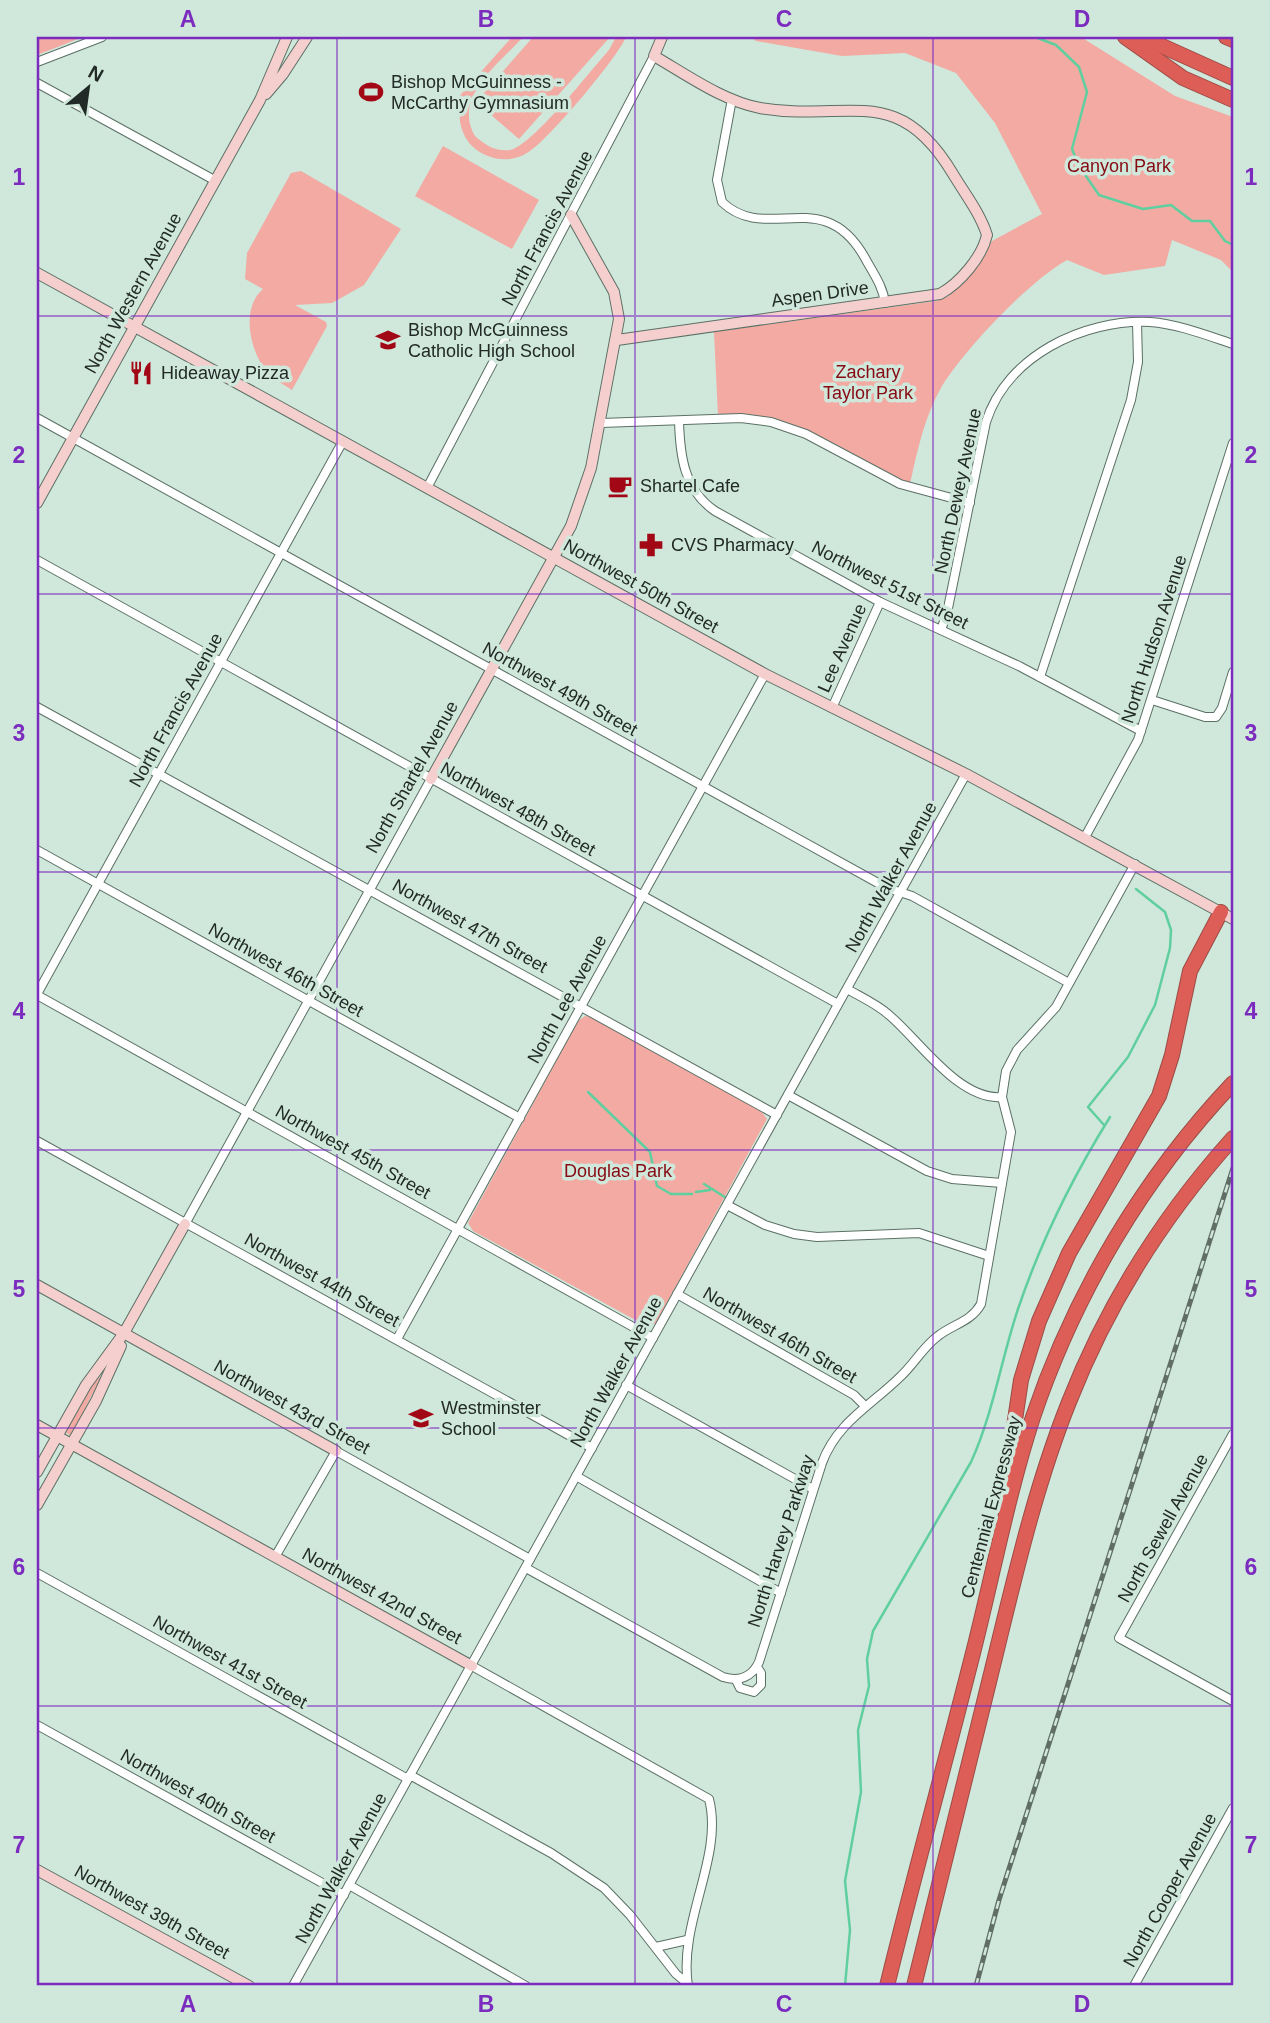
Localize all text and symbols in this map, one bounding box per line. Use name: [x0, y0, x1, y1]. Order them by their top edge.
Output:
text: A: [180, 6, 196, 32]
text: B: [478, 6, 494, 32]
text: C: [776, 6, 792, 32]
text: D: [1074, 6, 1090, 32]
north arrow: [52, 52, 122, 122]
text: N: [85, 61, 107, 86]
place label: Bishop McGuinness - McCarthy Gymnasium: [391, 72, 569, 113]
sports icon: Bishop McGuinness - McCarthy Gymnasium: [357, 78, 385, 106]
street label: North Francis Avenue: [498, 147, 596, 309]
park label: Canyon Park: [1067, 156, 1172, 176]
text: 1: [13, 164, 26, 190]
text: 1: [1245, 164, 1258, 190]
street label: North Western Avenue: [81, 209, 185, 377]
street label: Aspen Drive: [770, 277, 870, 311]
place label: Bishop McGuinness Catholic High School: [408, 320, 575, 361]
school or university icon: Bishop McGuinness Catholic High School: [374, 326, 402, 354]
restaurant icon: Hideaway Pizza: [127, 359, 155, 387]
park label: Zachary Taylor Park: [823, 362, 914, 403]
place label: Hideaway Pizza: [161, 363, 290, 383]
street label: North Dewey Avenue: [931, 406, 985, 576]
text: 2: [13, 442, 25, 468]
text: 2: [1245, 442, 1257, 468]
cafe icon: Shartel Cafe: [606, 472, 634, 500]
place label: Shartel Cafe: [640, 476, 740, 496]
pharmacy icon: CVS Pharmacy: [637, 531, 665, 559]
street label: Northwest 50th Street: [560, 535, 722, 637]
place label: CVS Pharmacy: [671, 535, 794, 555]
street label: Northwest 51st Street: [808, 537, 972, 633]
street label: North Hudson Avenue: [1117, 552, 1191, 726]
street label: Lee Avenue: [814, 601, 870, 695]
street label: North Francis Avenue: [125, 630, 227, 790]
street label: Northwest 49th Street: [479, 638, 641, 740]
street label: North Shartel Avenue: [362, 697, 462, 857]
text: 3: [13, 720, 25, 746]
text: 3: [1245, 720, 1257, 746]
street label: Northwest 48th Street: [437, 758, 599, 860]
street label: North Walker Avenue: [841, 798, 941, 956]
street label: Northwest 47th Street: [389, 875, 551, 977]
street label: Northwest 46th Street: [205, 919, 367, 1021]
street label: North Lee Avenue: [523, 931, 611, 1067]
text: 4: [13, 998, 26, 1024]
text: 4: [1245, 998, 1258, 1024]
street label: Northwest 45th Street: [272, 1101, 434, 1203]
park label: Douglas Park: [564, 1161, 673, 1181]
street label: Northwest 44th Street: [241, 1229, 403, 1331]
text: 5: [13, 1276, 26, 1302]
text: 5: [1245, 1276, 1258, 1302]
street label: Northwest 46th Street: [700, 1283, 860, 1387]
street label: North Walker Avenue: [566, 1293, 666, 1451]
street label: Northwest 43rd Street: [211, 1356, 373, 1458]
place label: Westminster School: [441, 1398, 541, 1439]
school or university icon: Westminster School: [407, 1404, 435, 1432]
street label: Centennial Expressway: [957, 1414, 1025, 1600]
street label: North Sewell Avenue: [1114, 1450, 1212, 1606]
street label: North Harvey Parkway: [744, 1452, 818, 1630]
street label: Northwest 42nd Street: [299, 1544, 465, 1648]
text: 6: [13, 1554, 25, 1580]
text: 6: [1245, 1554, 1257, 1580]
street label: Northwest 41st Street: [149, 1611, 311, 1713]
street label: Northwest 40th Street: [117, 1745, 279, 1847]
street label: North Walker Avenue: [291, 1789, 391, 1947]
street label: North Cooper Avenue: [1119, 1810, 1221, 1970]
text: 7: [13, 1832, 25, 1858]
text: 7: [1245, 1832, 1257, 1858]
street label: Northwest 39th Street: [71, 1861, 233, 1963]
text: A: [180, 1991, 196, 2017]
text: B: [478, 1991, 494, 2017]
text: C: [776, 1991, 792, 2017]
text: D: [1074, 1991, 1090, 2017]

